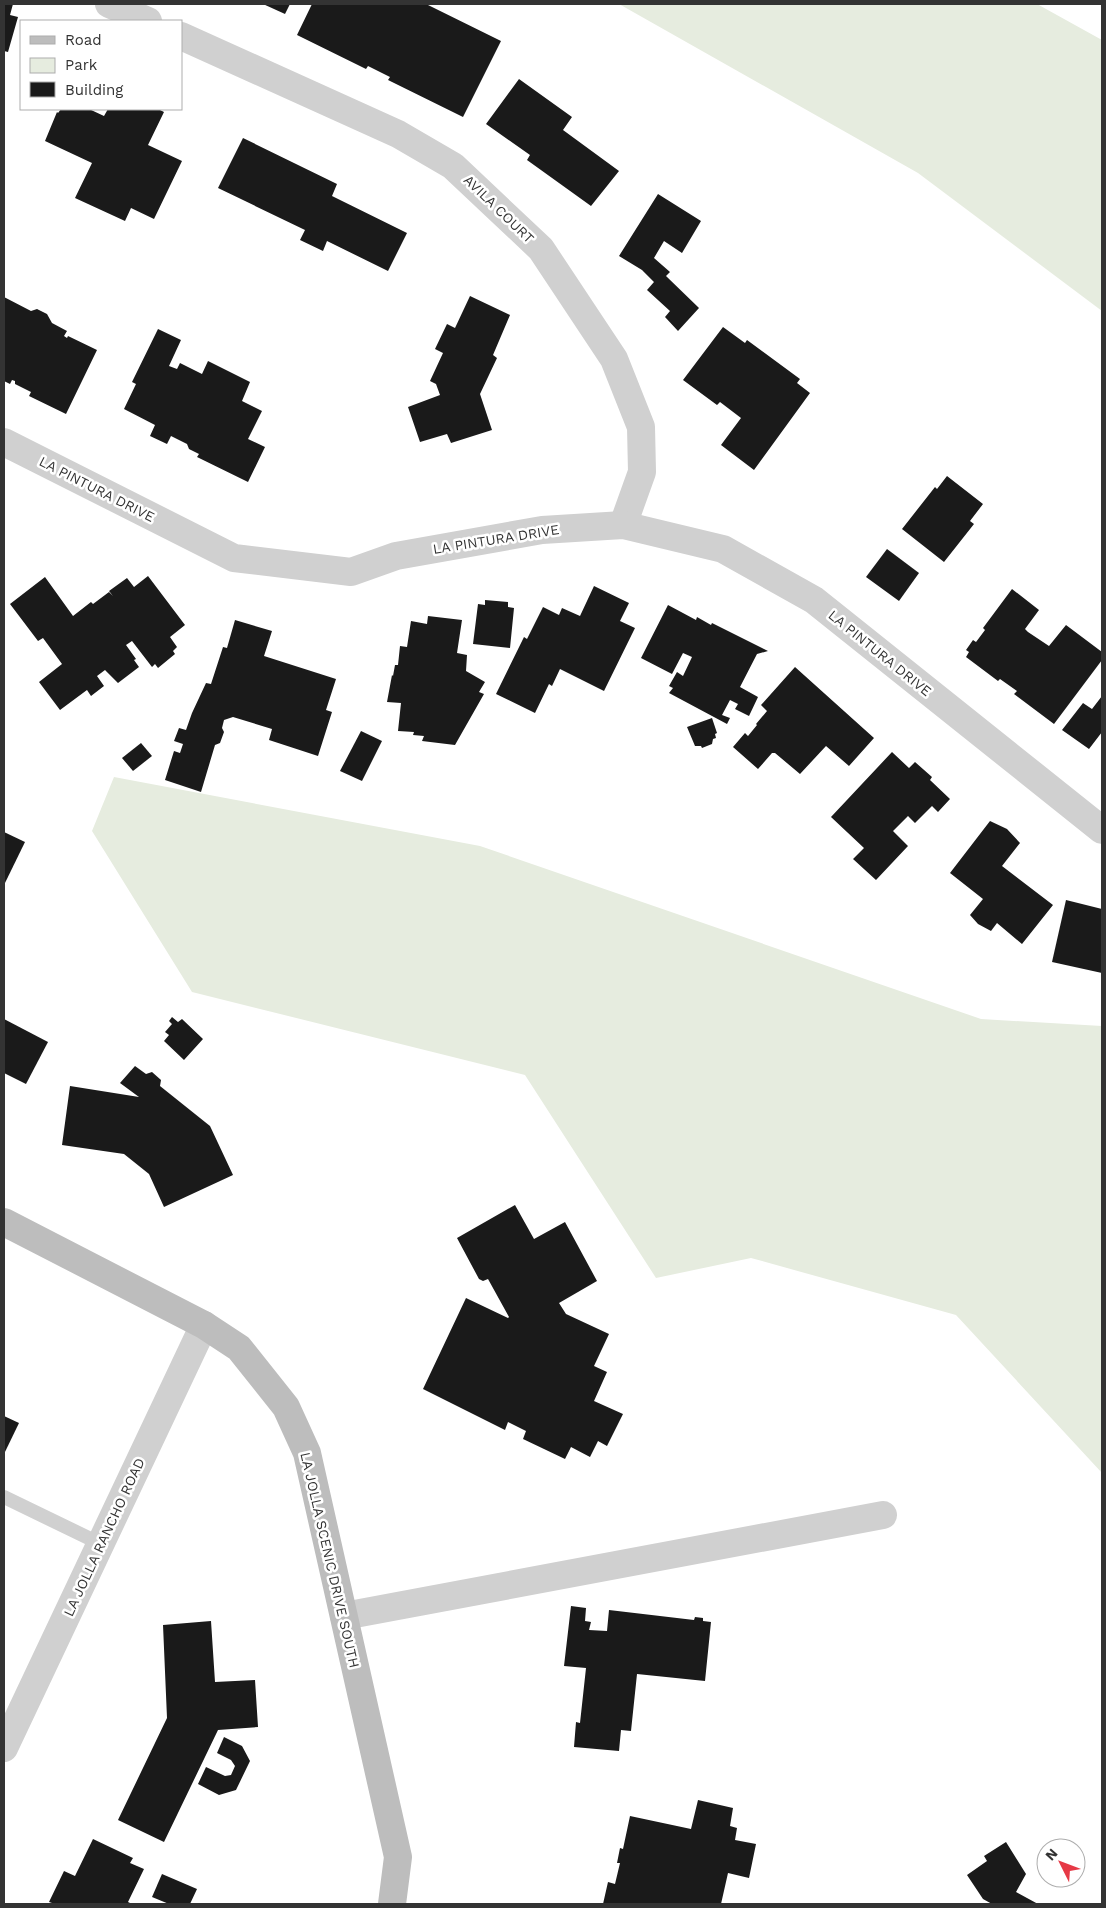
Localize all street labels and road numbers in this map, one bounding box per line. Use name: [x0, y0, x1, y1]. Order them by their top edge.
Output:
street label: AVILA COURT: [461, 172, 538, 247]
street label: LA PINTURA DRIVE: [37, 453, 157, 525]
street label: LA PINTURA DRIVE: [432, 521, 560, 557]
street label: LA PINTURA DRIVE: [825, 607, 935, 699]
street label: LA JOLLA SCENIC DRIVE SOUTH: [297, 1451, 363, 1669]
street label: LA JOLLA RANCHO ROAD: [60, 1455, 148, 1619]

